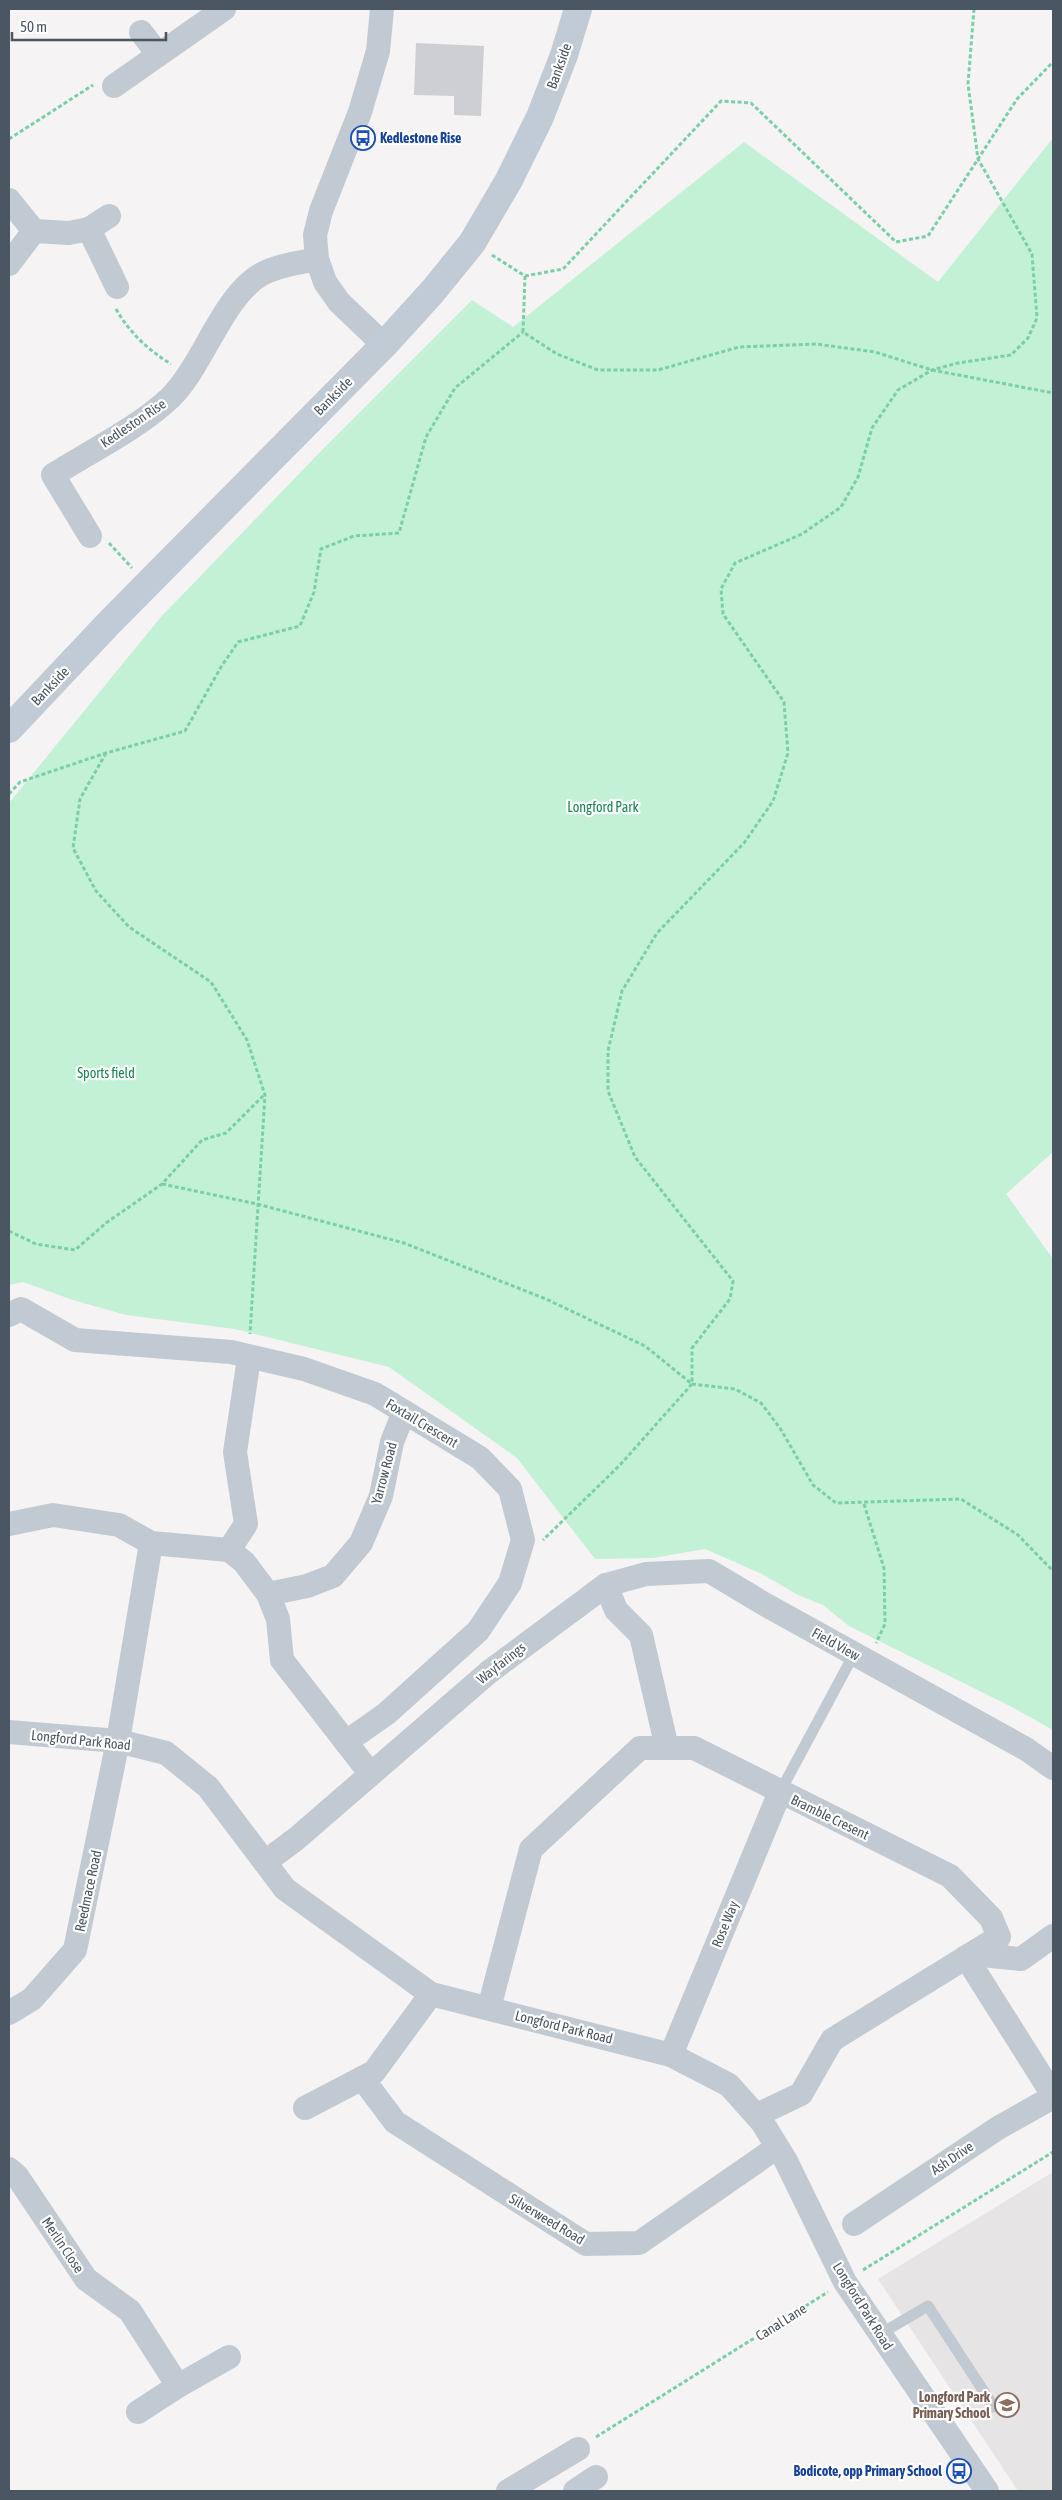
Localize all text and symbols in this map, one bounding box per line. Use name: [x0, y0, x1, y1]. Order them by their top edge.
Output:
scale bar: [12, 10, 166, 42]
text: 50 m: [20, 18, 47, 35]
street label: Bankside: [543, 41, 575, 91]
bus stop icon: Kedlestone Rise: [350, 125, 376, 151]
place label: Kedlestone Rise: [380, 130, 461, 146]
street label: Bankside: [311, 374, 355, 418]
street label: Kedleston Rise: [97, 395, 169, 451]
street label: Bankside: [28, 663, 72, 709]
park label: Longford Park: [567, 799, 639, 815]
park label: Sports field: [77, 1065, 135, 1081]
street label: Foxtail Crescent: [383, 1395, 461, 1451]
street label: Yarrow Road: [368, 1440, 400, 1506]
street label: Field View: [809, 1624, 863, 1664]
street label: Wayfarings: [473, 1639, 529, 1687]
street label: Longford Park Road: [30, 1727, 132, 1753]
street label: Bramble Cresent: [789, 1791, 871, 1843]
street label: Reedmace Road: [72, 1849, 104, 1933]
street label: Rose Way: [708, 1898, 742, 1950]
street label: Longford Park Road: [514, 2007, 614, 2047]
street label: Ash Drive: [928, 2138, 976, 2178]
street label: Silverweed Road: [507, 2190, 587, 2248]
street label: Merlin Close: [39, 2214, 87, 2276]
street label: Longford Park Road: [830, 2259, 896, 2353]
street label: Canal Lane: [753, 2300, 809, 2344]
place label: Longford Park Primary School: [913, 2389, 991, 2421]
school or university icon: Longford Park Primary School: [994, 2392, 1020, 2418]
bus stop icon: Bodicote, opp Primary School: [946, 2458, 972, 2484]
place label: Bodicote, opp Primary School: [793, 2463, 942, 2479]

